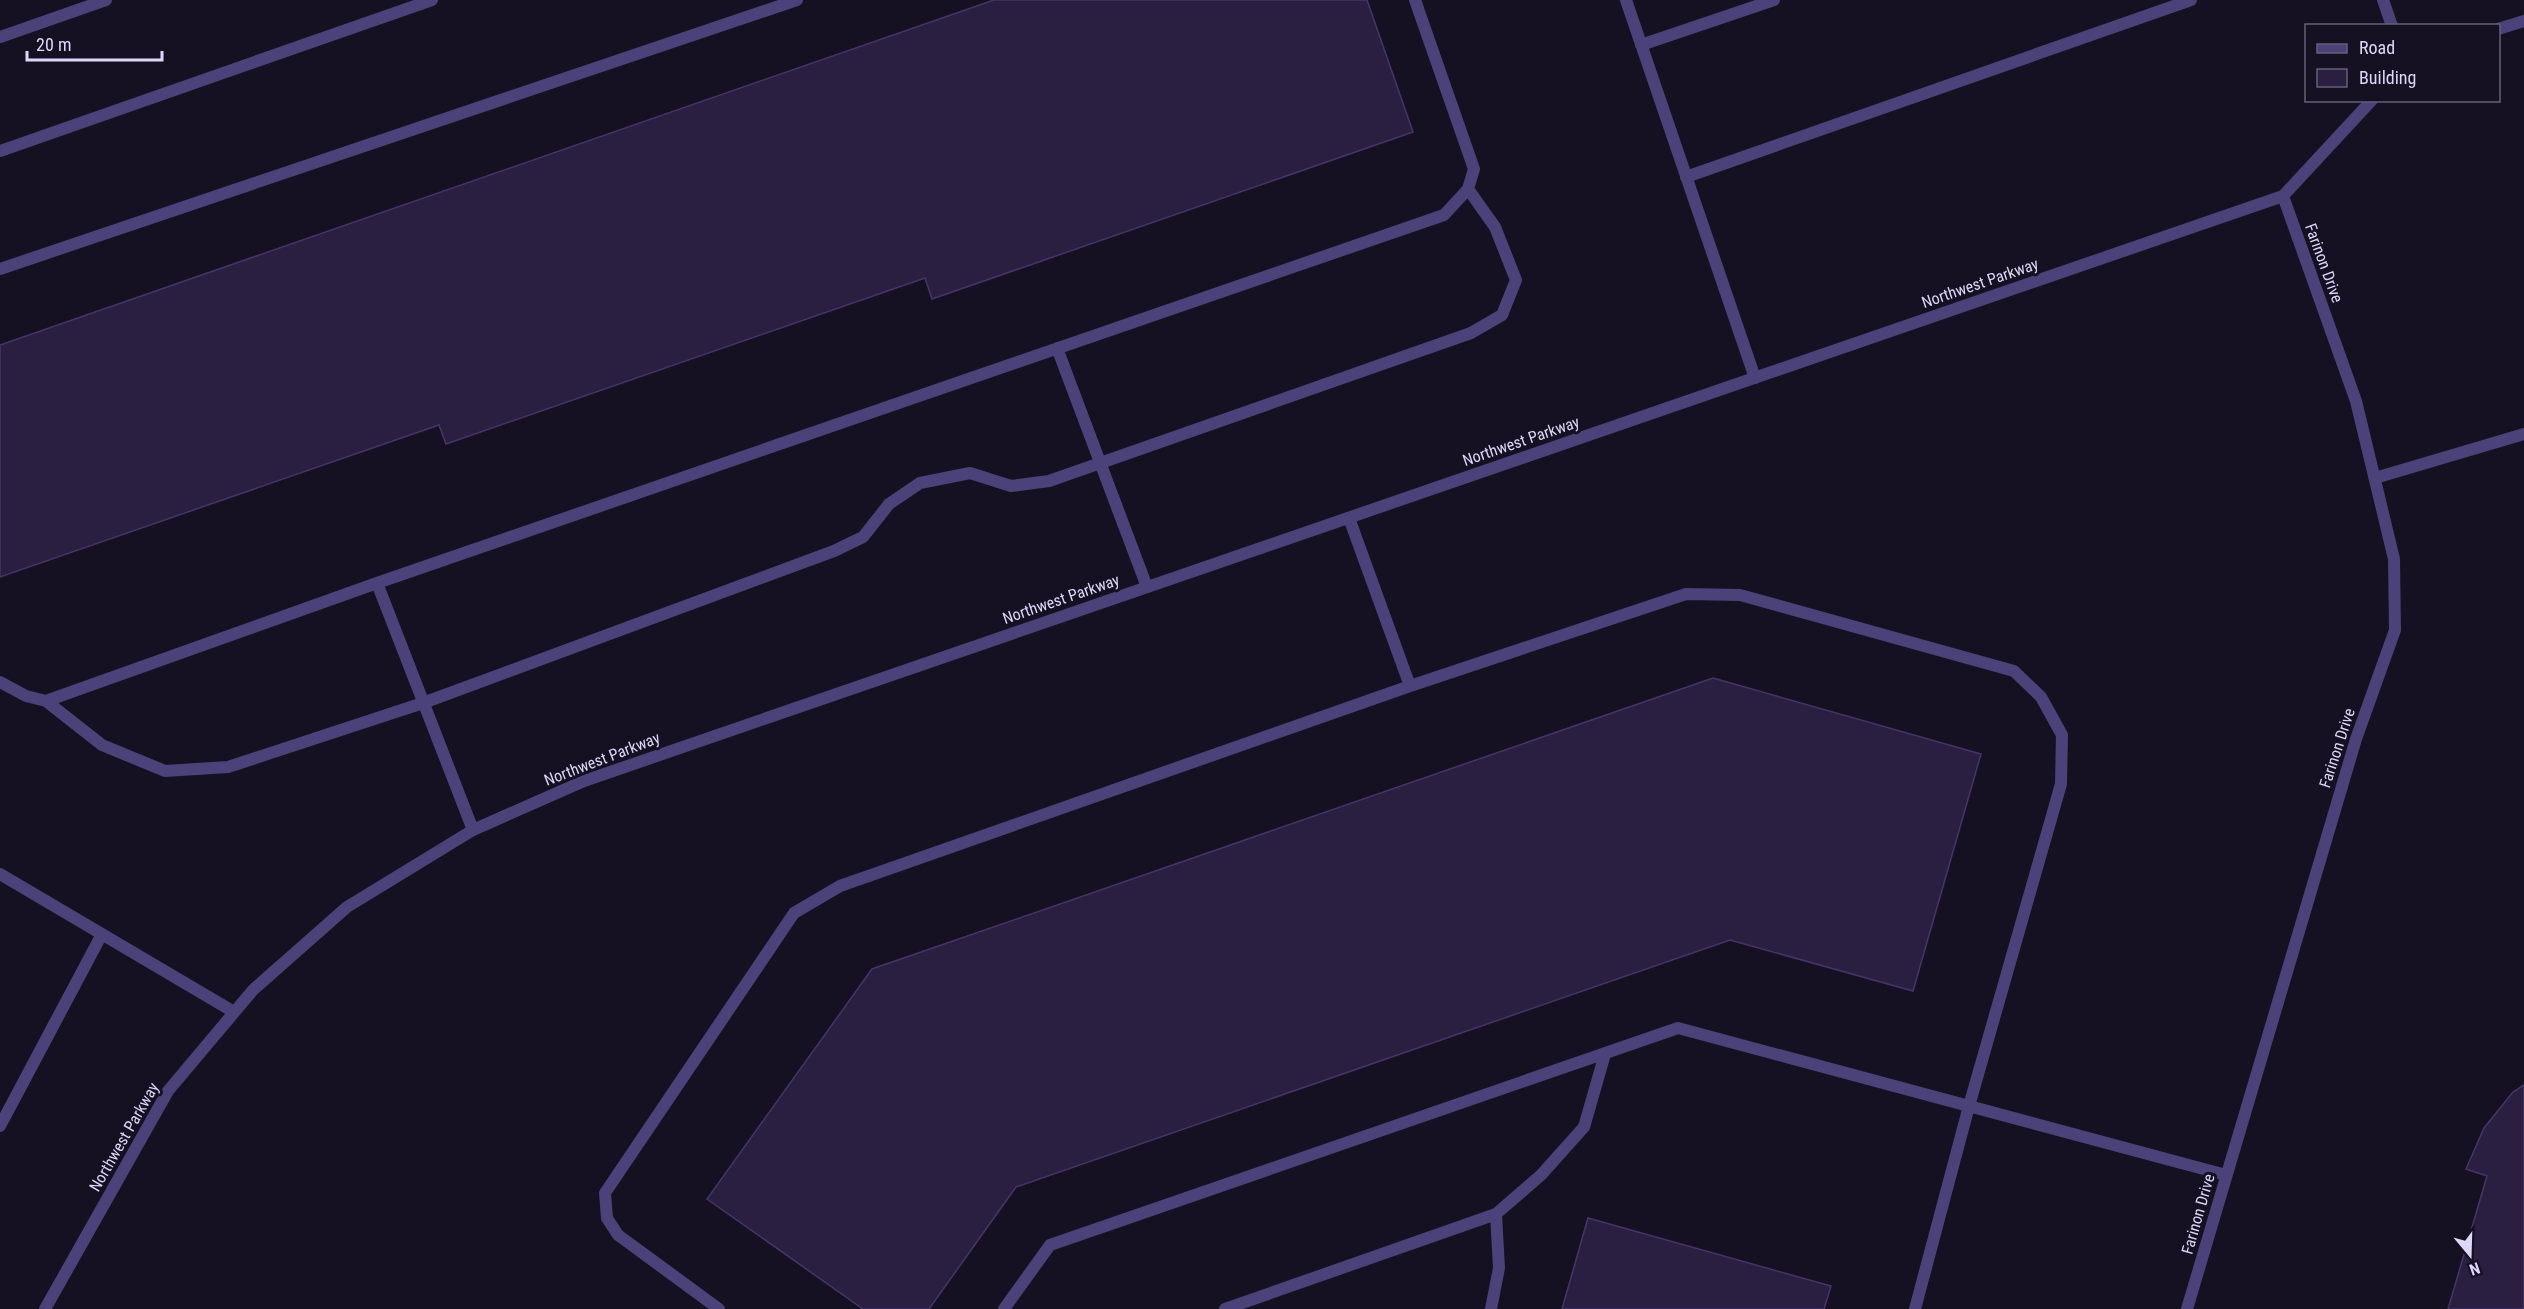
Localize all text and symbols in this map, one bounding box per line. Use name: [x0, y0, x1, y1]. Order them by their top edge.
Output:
scale bar: [27, 24, 162, 62]
legend: [2305, 24, 2500, 102]
text: 20 m: [36, 34, 71, 55]
text: Road: [2359, 37, 2395, 58]
text: Building: [2359, 67, 2416, 88]
street label: Farinon Drive: [2301, 221, 2347, 305]
street label: Northwest Parkway: [1919, 254, 2041, 312]
street label: Northwest Parkway: [1460, 412, 1582, 470]
street label: Northwest Parkway: [1000, 570, 1122, 628]
street label: Farinon Drive: [2315, 706, 2359, 790]
street label: Northwest Parkway: [541, 728, 663, 790]
street label: Northwest Parkway: [85, 1079, 163, 1195]
street label: Farinon Drive: [2177, 1172, 2219, 1256]
north arrow: [2440, 1225, 2500, 1285]
text: N: [2467, 1258, 2482, 1279]

